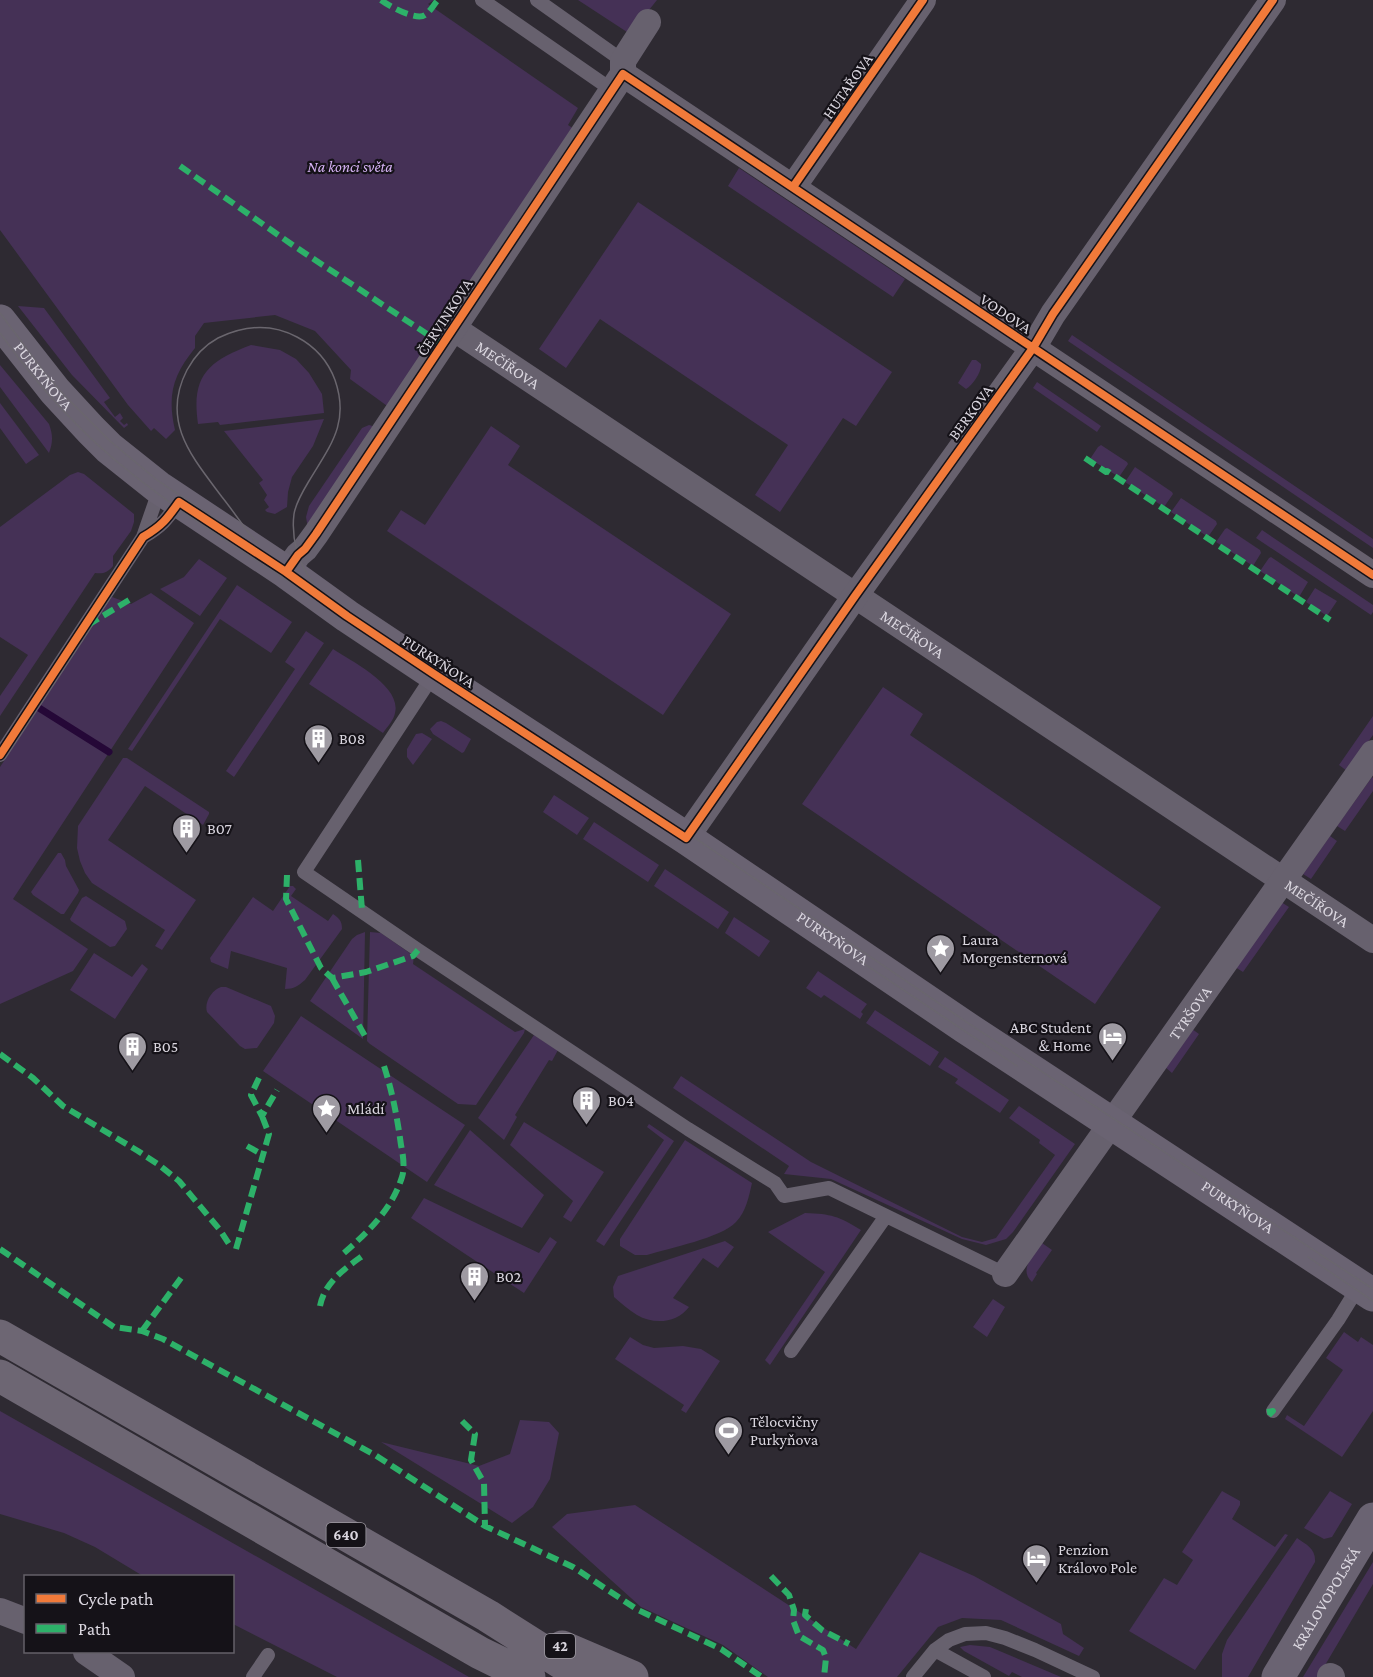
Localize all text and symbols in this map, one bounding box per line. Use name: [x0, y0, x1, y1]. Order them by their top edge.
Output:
street label: HUTAŘOVA: [819, 50, 876, 122]
park label: Na konci světa: [307, 158, 393, 175]
street label: ČERVINKOVA: [413, 275, 476, 359]
street label: VODOVA: [977, 290, 1035, 337]
street label: MEČÍŘOVA: [473, 338, 544, 393]
street label: PURKYŇOVA: [11, 339, 77, 414]
street label: BERKOVA: [945, 381, 996, 443]
street label: MEČÍŘOVA: [877, 607, 948, 662]
street label: PURKYŇOVA: [399, 632, 479, 692]
building icon: B08: [302, 722, 334, 764]
place label: B08: [339, 730, 365, 747]
building icon: B07: [170, 812, 202, 854]
place label: B07: [207, 820, 232, 837]
street label: MEČÍŘOVA: [1282, 876, 1353, 931]
street label: PURKYŇOVA: [794, 908, 873, 969]
place label: Laura Morgensternová: [962, 931, 1068, 967]
place icon: Laura Morgensternová: [925, 932, 957, 974]
street label: TYRŠOVA: [1165, 982, 1215, 1043]
place label: ABC Student & Home: [1010, 1019, 1092, 1054]
hotel icon: ABC Student & Home: [1096, 1020, 1128, 1062]
building icon: B05: [116, 1030, 148, 1072]
place label: B05: [153, 1038, 178, 1055]
building icon: B04: [571, 1084, 603, 1126]
place icon: Mládí: [310, 1092, 342, 1134]
place label: B04: [608, 1092, 634, 1109]
place label: Mládí: [347, 1100, 385, 1117]
street label: PURKYŇOVA: [1199, 1177, 1278, 1237]
building icon: B02: [459, 1260, 491, 1302]
place label: B02: [496, 1268, 522, 1285]
place label: Tělocvičny Purkyňova: [750, 1413, 819, 1449]
sports icon: Tělocvičny Purkyňova: [713, 1414, 745, 1456]
road number: 640: [326, 1523, 366, 1547]
place label: Penzion Královo Pole: [1058, 1541, 1137, 1576]
hotel icon: Penzion Královo Pole: [1021, 1542, 1053, 1584]
street label: KRÁLOVOPOLSKÁ: [1288, 1543, 1364, 1653]
legend: [24, 1575, 234, 1653]
text: Cycle path: [78, 1589, 154, 1609]
text: Path: [78, 1619, 111, 1639]
road number: 42: [545, 1634, 575, 1658]

